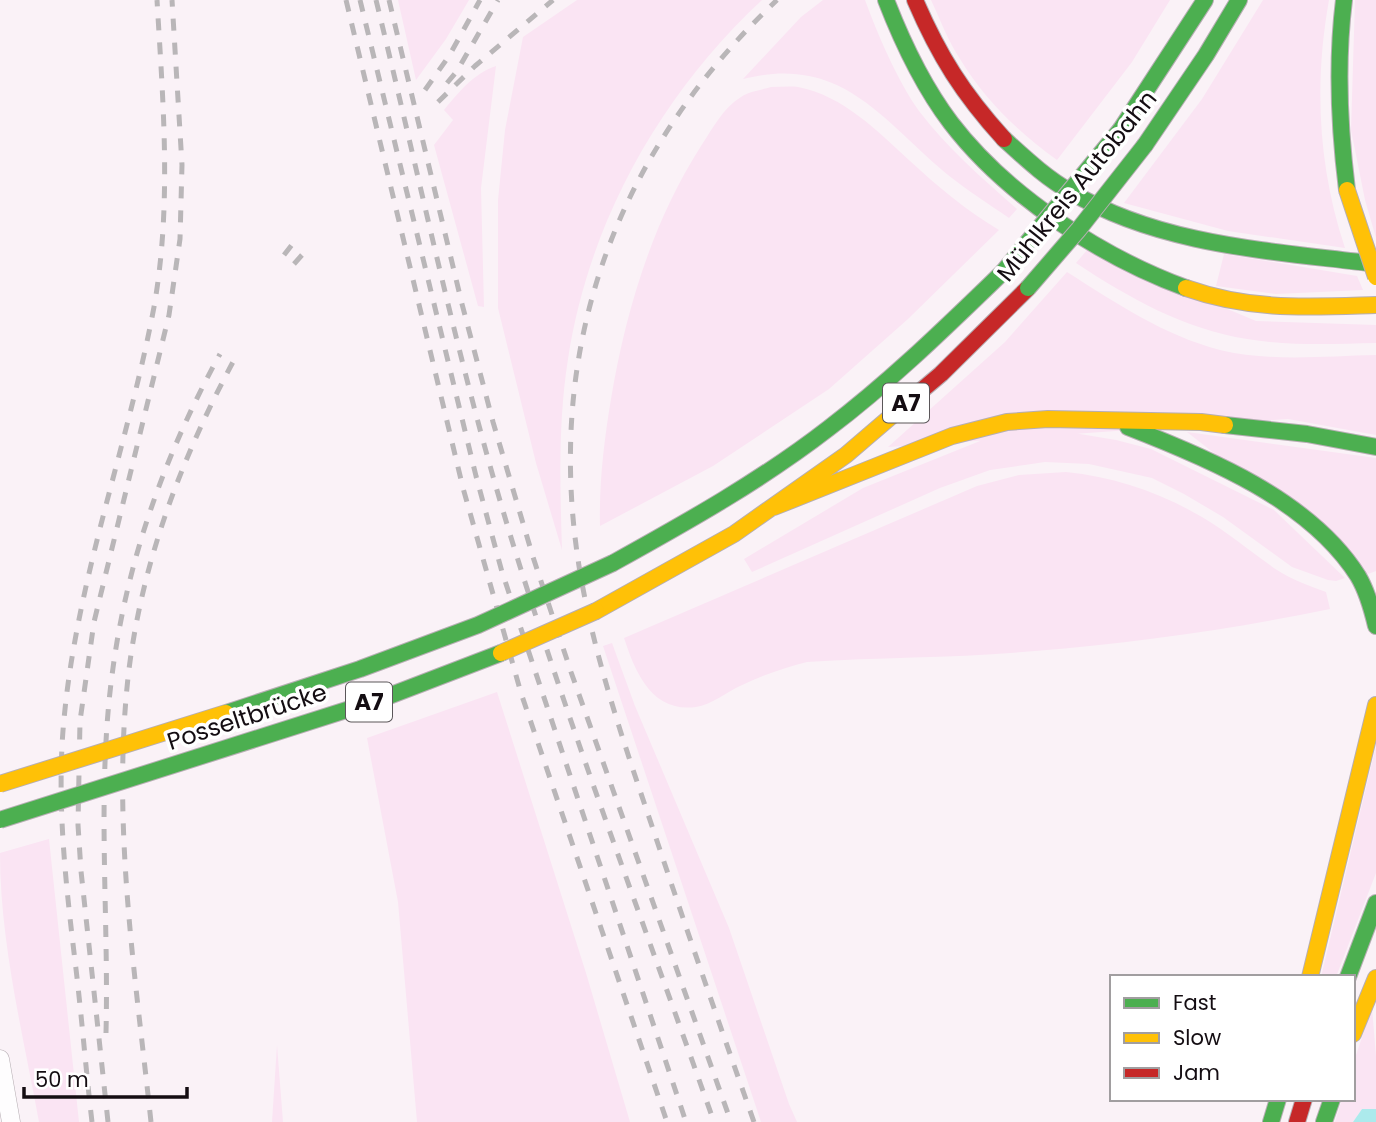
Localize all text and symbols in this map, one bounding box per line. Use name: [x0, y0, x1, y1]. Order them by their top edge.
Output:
street label: Mühlkreis Autobahn: [989, 83, 1164, 288]
road number: A7: [883, 384, 929, 422]
street label: Posseltbrücke: [163, 675, 331, 758]
road number: A7: [346, 682, 392, 722]
legend: [1110, 975, 1355, 1101]
text: Fast: [1173, 988, 1216, 1017]
text: Slow: [1173, 1023, 1221, 1052]
scale bar: [24, 1056, 187, 1100]
text: Jam: [1173, 1058, 1220, 1087]
text: 50 m: [35, 1065, 89, 1094]

